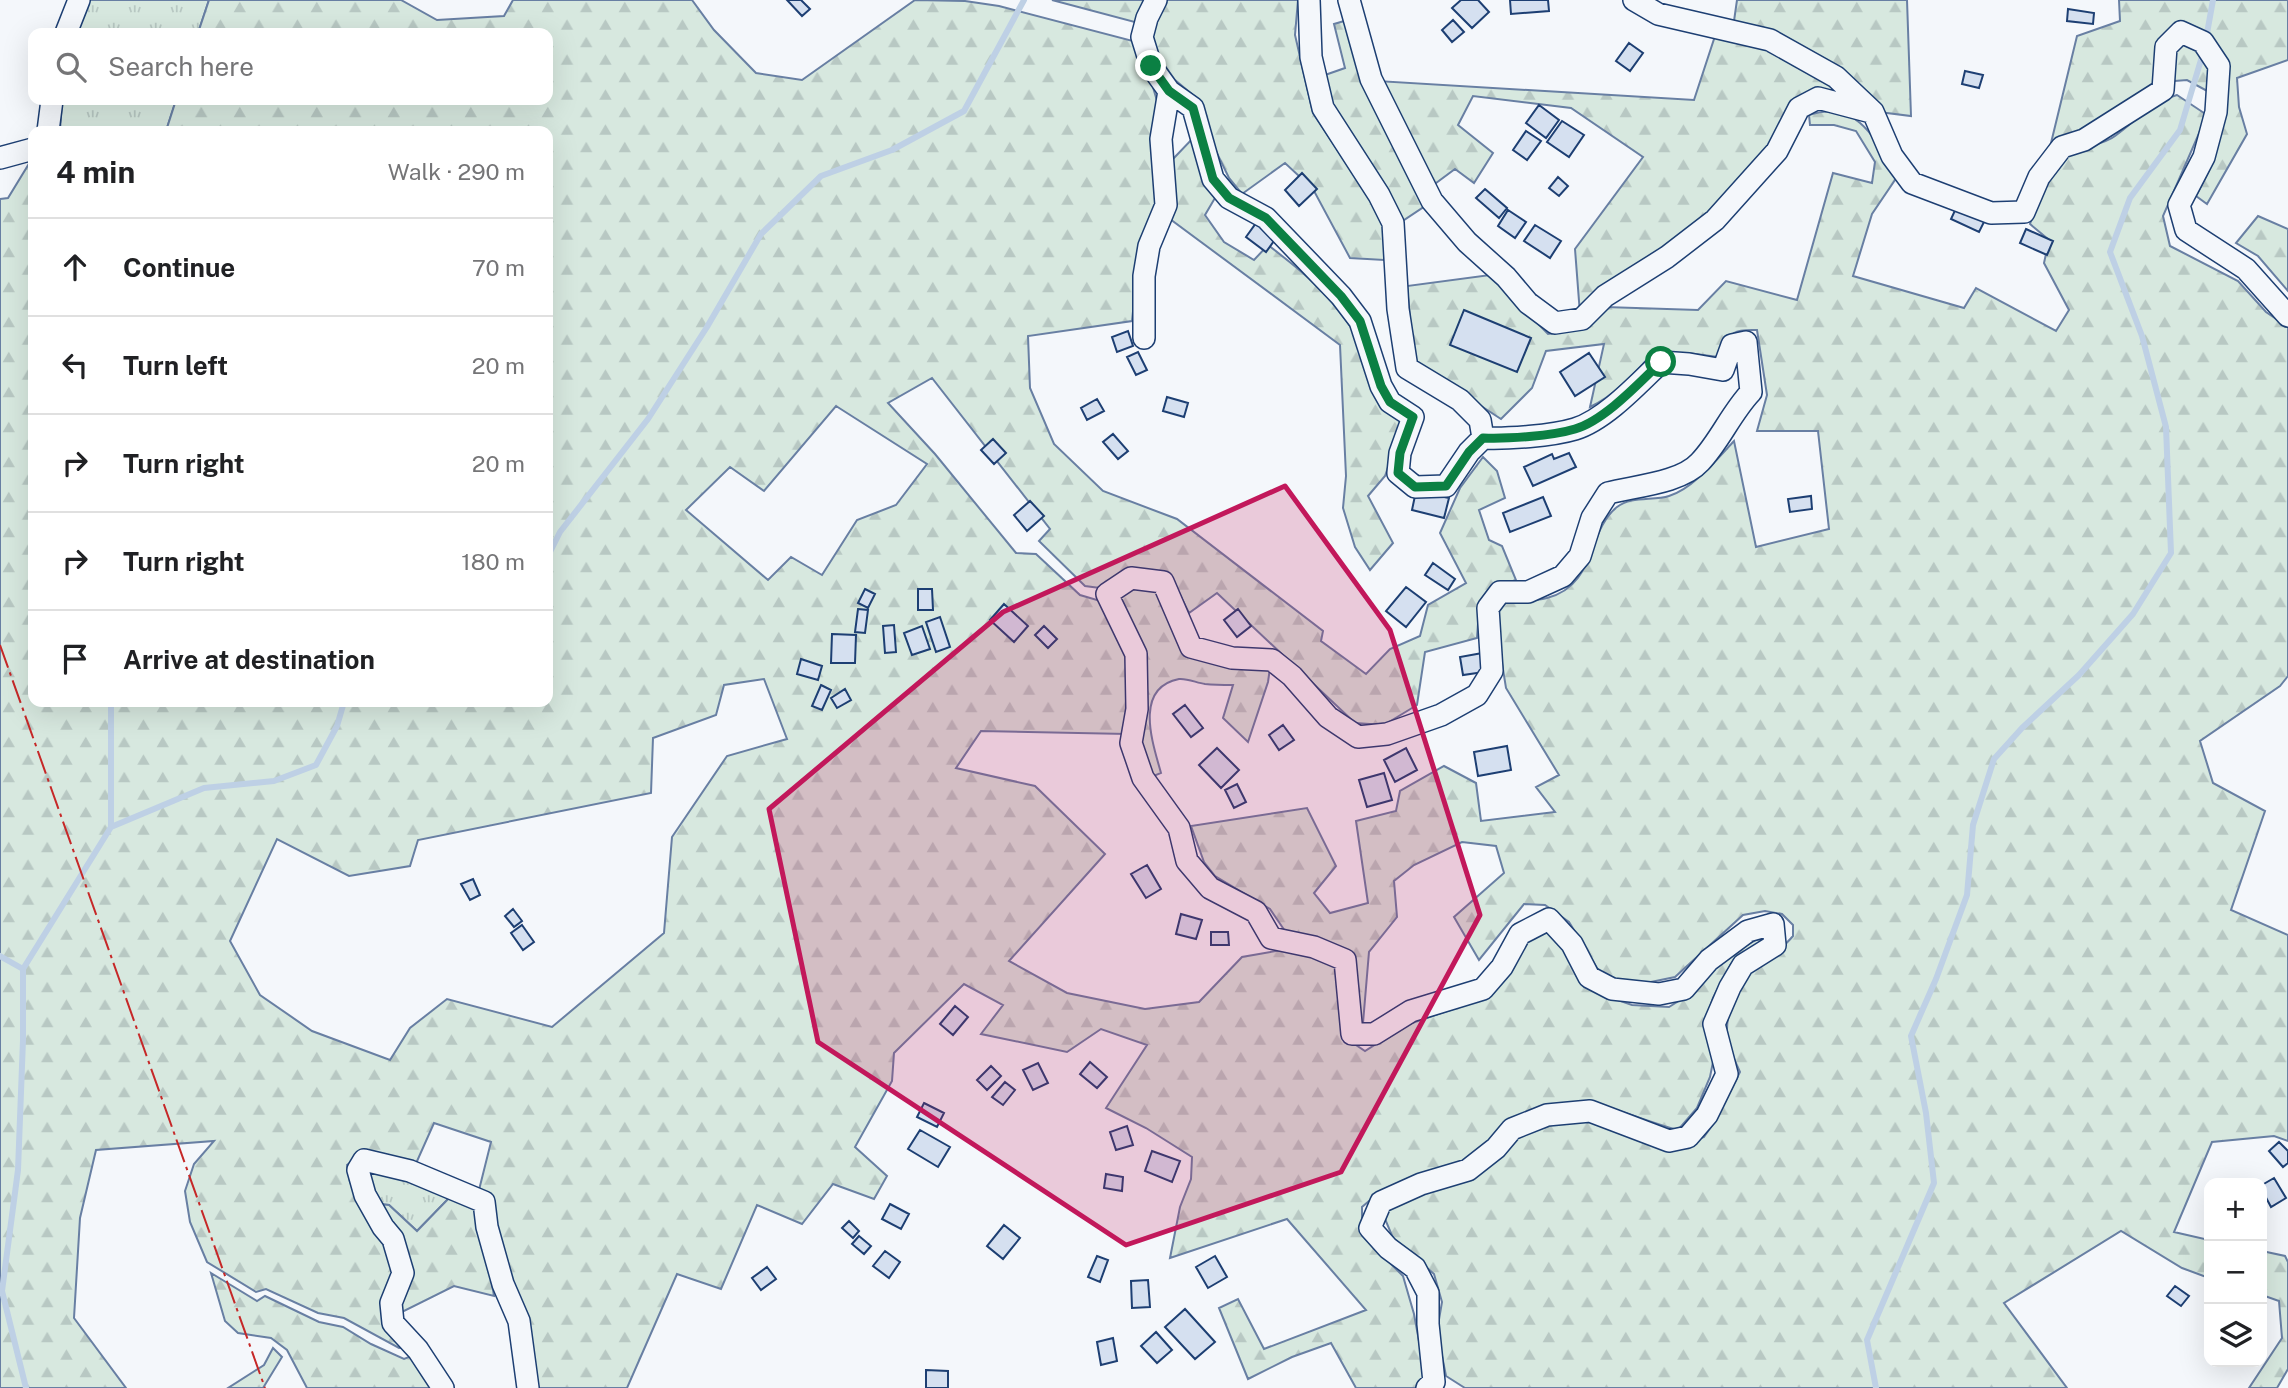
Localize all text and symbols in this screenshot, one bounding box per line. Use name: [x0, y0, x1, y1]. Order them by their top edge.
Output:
search box: [28, 28, 553, 105]
icon: search: [52, 48, 90, 86]
route end: [1135, 50, 1166, 81]
text: Search here: [108, 51, 254, 82]
text: 4 min: [56, 154, 135, 190]
text: Walk · 290 m: [388, 158, 525, 185]
icon: ahead: [56, 248, 94, 286]
text: Continue: [123, 252, 235, 283]
text: 70 m: [472, 254, 525, 281]
icon: left: [56, 346, 94, 384]
route start: [1645, 346, 1676, 377]
text: Turn left: [123, 350, 228, 381]
text: 20 m: [472, 352, 525, 379]
icon: right: [56, 444, 94, 482]
text: Turn right: [123, 448, 245, 479]
text: 20 m: [472, 450, 525, 477]
icon: right: [56, 542, 94, 580]
text: Turn right: [123, 546, 245, 577]
text: 180 m: [461, 548, 525, 575]
icon: arrive: [56, 640, 94, 678]
text: Arrive at destination: [123, 644, 375, 675]
map controls: [2204, 1178, 2267, 1367]
button: +: [2204, 1178, 2267, 1241]
button: −: [2204, 1241, 2267, 1304]
button: layers: [2204, 1304, 2267, 1367]

